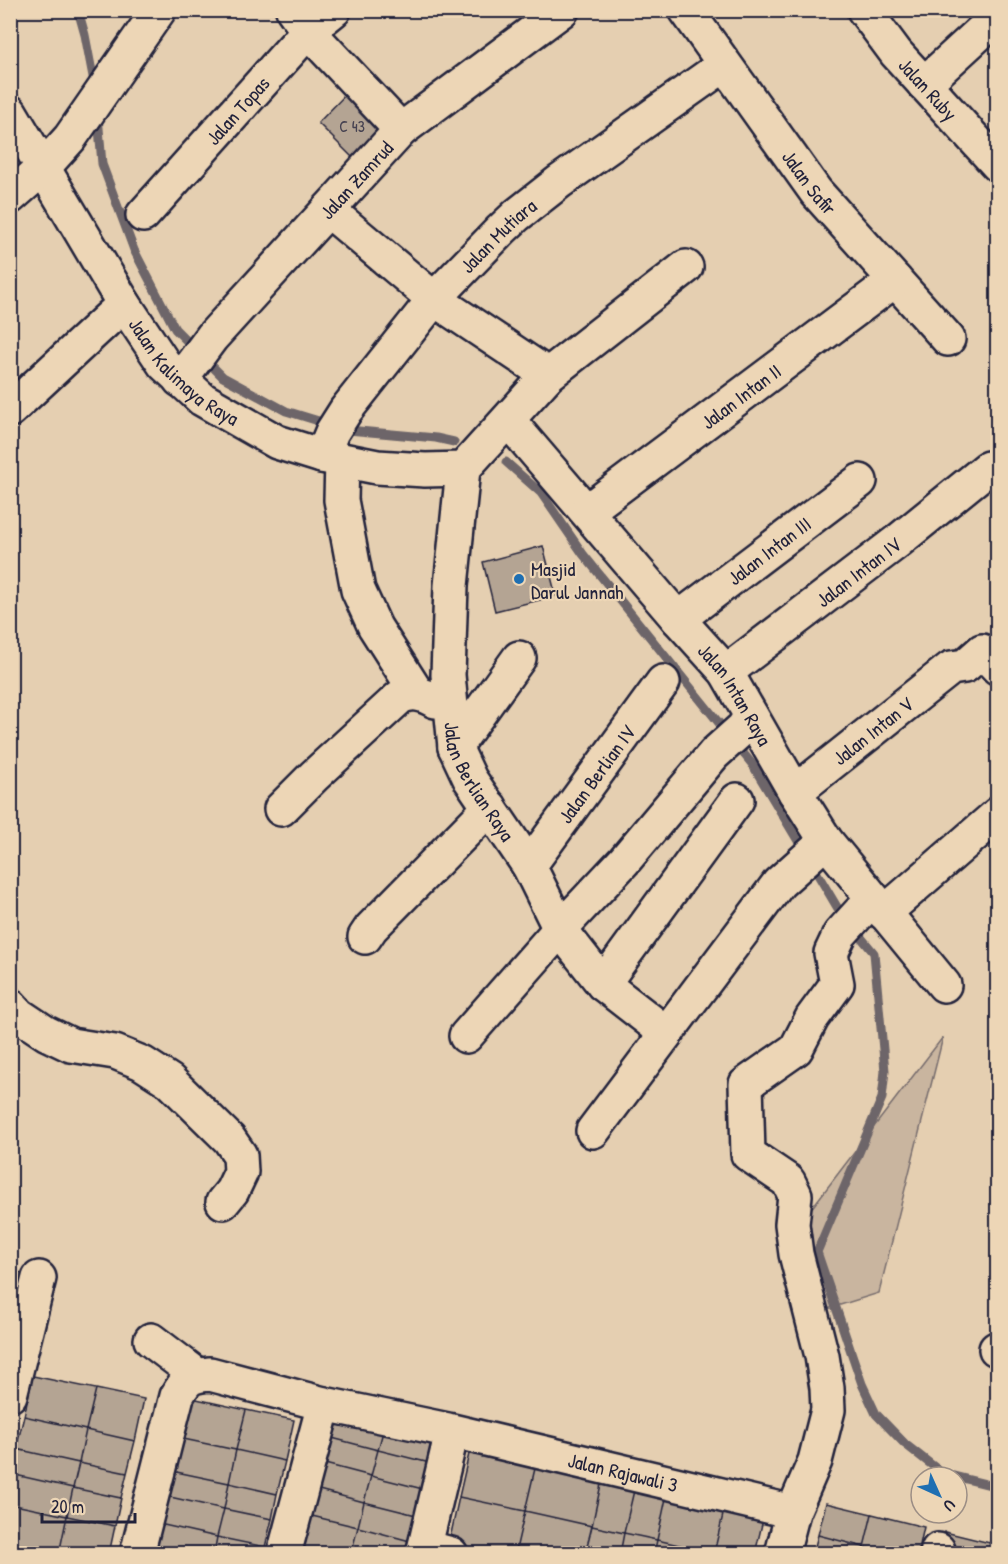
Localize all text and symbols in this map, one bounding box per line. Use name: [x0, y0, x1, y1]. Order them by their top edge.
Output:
street label: Jalan Ruby: [893, 52, 964, 126]
street label: Jalan Topas: [199, 70, 275, 150]
house number: C 43: [339, 115, 365, 137]
street label: Jalan Zamrud: [313, 134, 399, 224]
street label: Jalan Safir: [776, 144, 843, 220]
street label: Jalan Mutiara: [454, 192, 542, 278]
street label: Jalan Kalimaya Raya: [123, 312, 244, 431]
street label: Jalan Intan II: [695, 357, 786, 435]
street label: Jalan Intan III: [722, 510, 816, 591]
street label: Jalan Intan IV: [810, 530, 907, 613]
place label: Masjid Darul Jannah: [531, 555, 624, 605]
marker: Masjid Darul Jannah: [512, 572, 526, 586]
street label: Jalan Intan Raya: [693, 637, 779, 750]
street label: Jalan Intan V: [827, 690, 919, 771]
street label: Jalan Berlian IV: [551, 719, 641, 828]
street label: Jalan Berlian Raya: [439, 721, 522, 846]
street label: Jalan Rajawali 3: [565, 1446, 681, 1498]
north arrow: [909, 1465, 969, 1525]
scale bar: [42, 1486, 135, 1524]
text: 20 m: [51, 1494, 84, 1519]
text: U: [939, 1495, 961, 1517]

